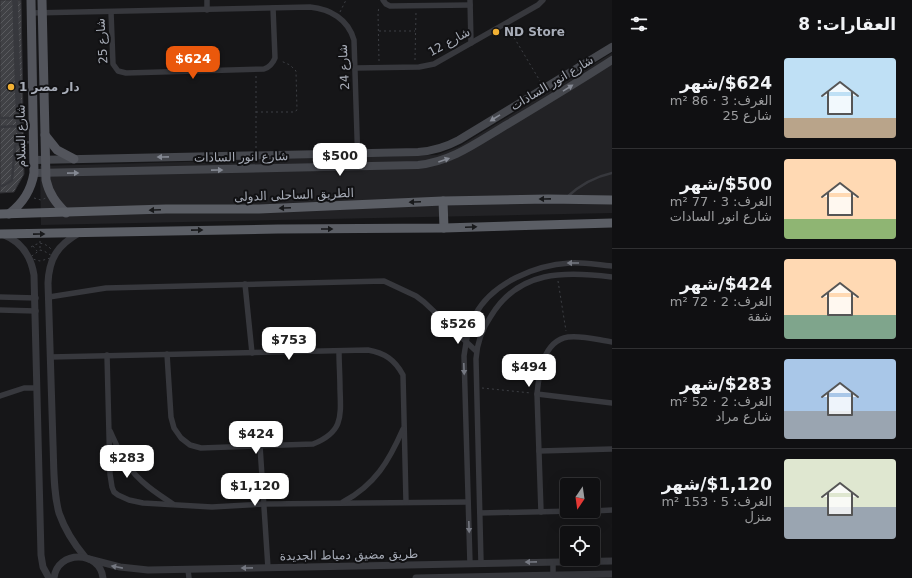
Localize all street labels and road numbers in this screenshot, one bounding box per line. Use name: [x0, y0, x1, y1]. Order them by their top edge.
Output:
street label: شارع 25: [93, 18, 112, 64]
street label: شارع 12: [426, 25, 473, 60]
street label: شارع 24: [336, 44, 353, 90]
street label: شارع انور السادات: [508, 53, 597, 114]
street label: شارع السلام: [13, 104, 30, 168]
street label: شارع انور السادات: [194, 149, 288, 166]
street label: الطريق الساحلى الدولى: [234, 186, 354, 205]
street label: طريق مضيق دمياط الجديدة: [280, 547, 418, 564]

